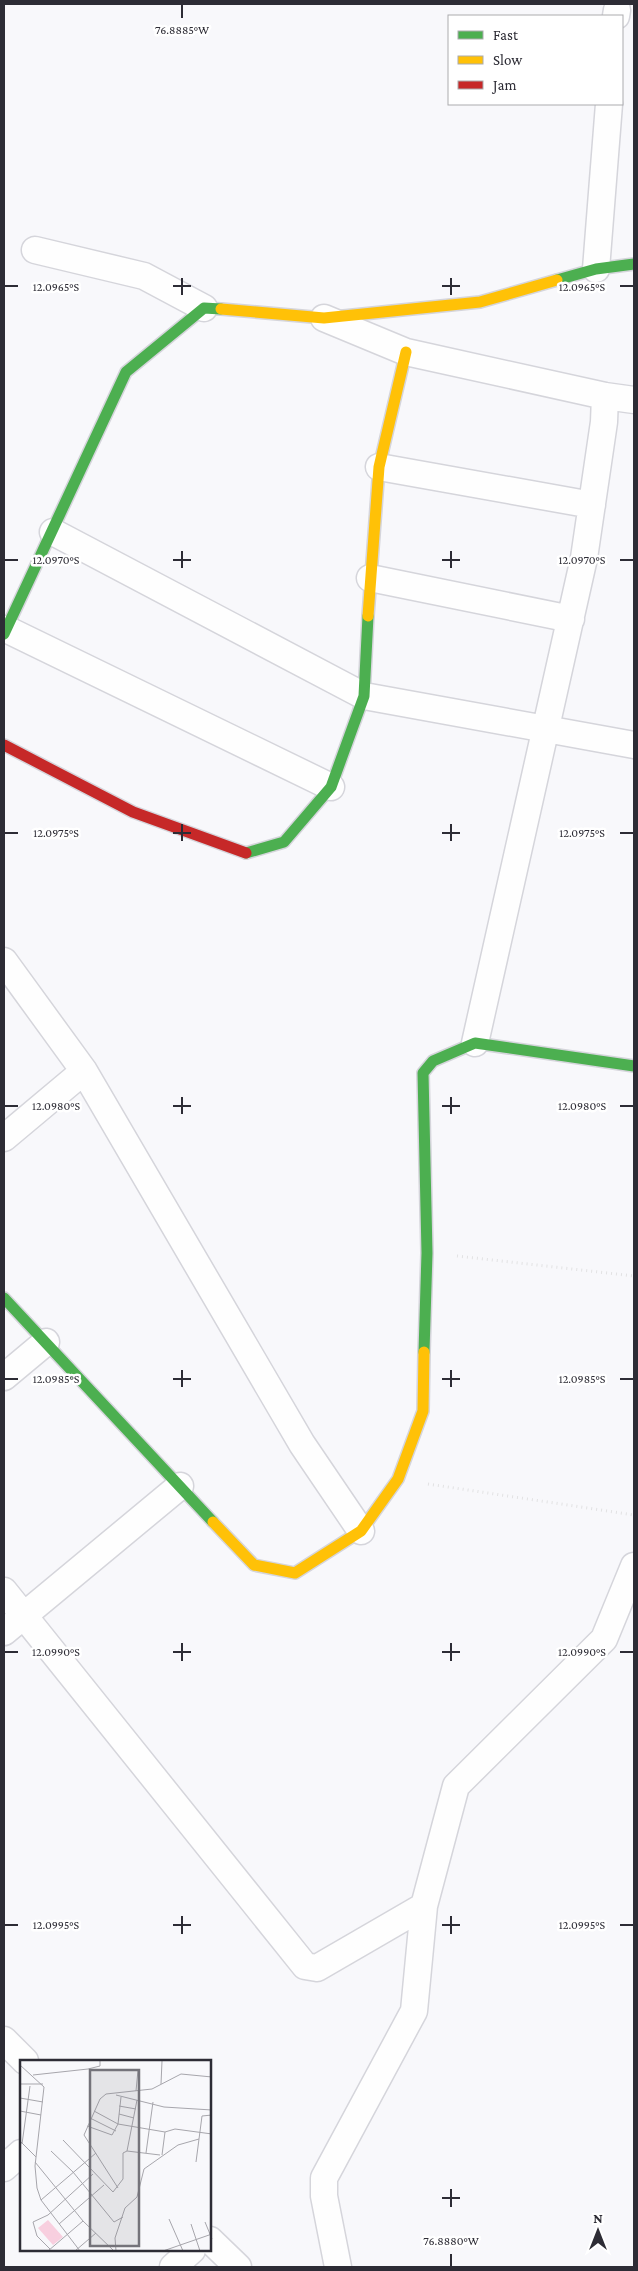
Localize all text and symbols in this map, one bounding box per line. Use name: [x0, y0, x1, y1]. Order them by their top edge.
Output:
legend: [448, 15, 623, 105]
text: 76.8885°W: [155, 23, 209, 37]
text: Fast: [493, 27, 519, 43]
text: Slow: [493, 52, 523, 68]
text: Jam: [491, 77, 516, 94]
text: 12.0965°S: [33, 280, 80, 294]
text: 12.0965°S: [559, 280, 606, 294]
text: 12.0970°S: [33, 553, 80, 567]
text: 12.0970°S: [559, 553, 606, 567]
text: 12.0975°S: [33, 826, 79, 840]
text: 12.0975°S: [559, 826, 605, 840]
text: 12.0980°S: [32, 1099, 80, 1113]
text: 12.0980°S: [558, 1099, 606, 1113]
text: 12.0985°S: [33, 1372, 80, 1386]
text: 12.0985°S: [559, 1372, 606, 1386]
text: 12.0990°S: [32, 1645, 80, 1659]
text: 12.0990°S: [558, 1645, 606, 1659]
text: 12.0995°S: [33, 1918, 80, 1932]
text: 12.0995°S: [559, 1918, 606, 1932]
inset map: [20, 2060, 211, 2251]
north arrow: [573, 2206, 623, 2256]
text: N: [593, 2210, 603, 2226]
text: 76.8880°W: [423, 2234, 479, 2248]

